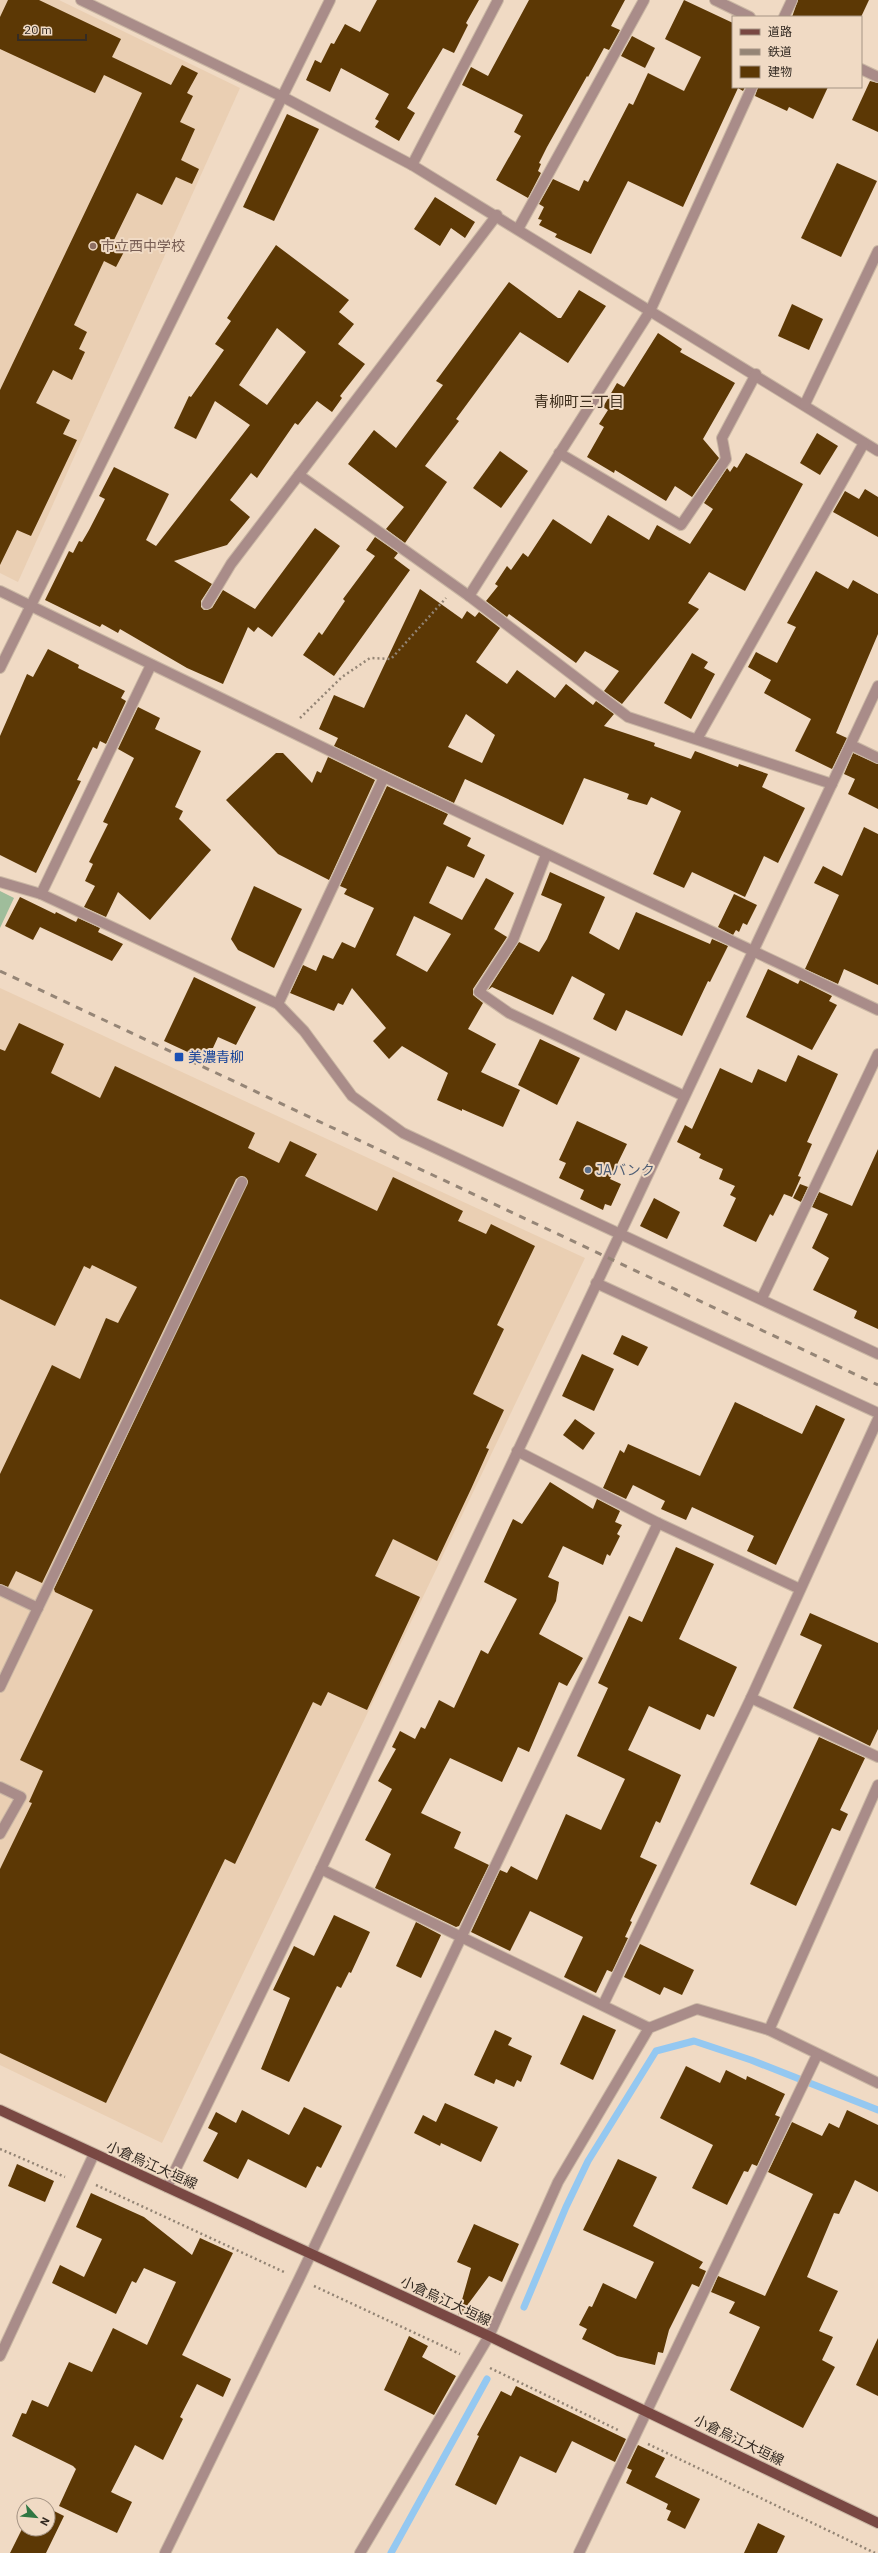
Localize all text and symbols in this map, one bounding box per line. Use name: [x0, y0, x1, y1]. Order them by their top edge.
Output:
scale bar: [18, 16, 86, 42]
legend: [732, 16, 862, 88]
text: 20 m: [24, 22, 52, 37]
text: 道路: [768, 24, 792, 39]
text: 鉄道: [768, 44, 792, 59]
text: 建物: [768, 64, 792, 79]
place label: 市立西中学校: [101, 237, 185, 255]
marker: 市立西中学校: [88, 241, 98, 251]
district label: 青柳町三丁目: [534, 392, 624, 411]
place label: 美濃青柳: [188, 1048, 244, 1066]
marker: 美濃青柳: [173, 1051, 185, 1063]
place label: JAバンク: [596, 1161, 655, 1179]
marker: JAバンク: [583, 1165, 593, 1175]
street label: 小倉烏江大垣線: [104, 2137, 200, 2193]
street label: 小倉烏江大垣線: [398, 2272, 494, 2330]
street label: 小倉烏江大垣線: [691, 2410, 787, 2470]
north arrow: [16, 2497, 56, 2537]
text: N: [37, 2515, 53, 2528]

